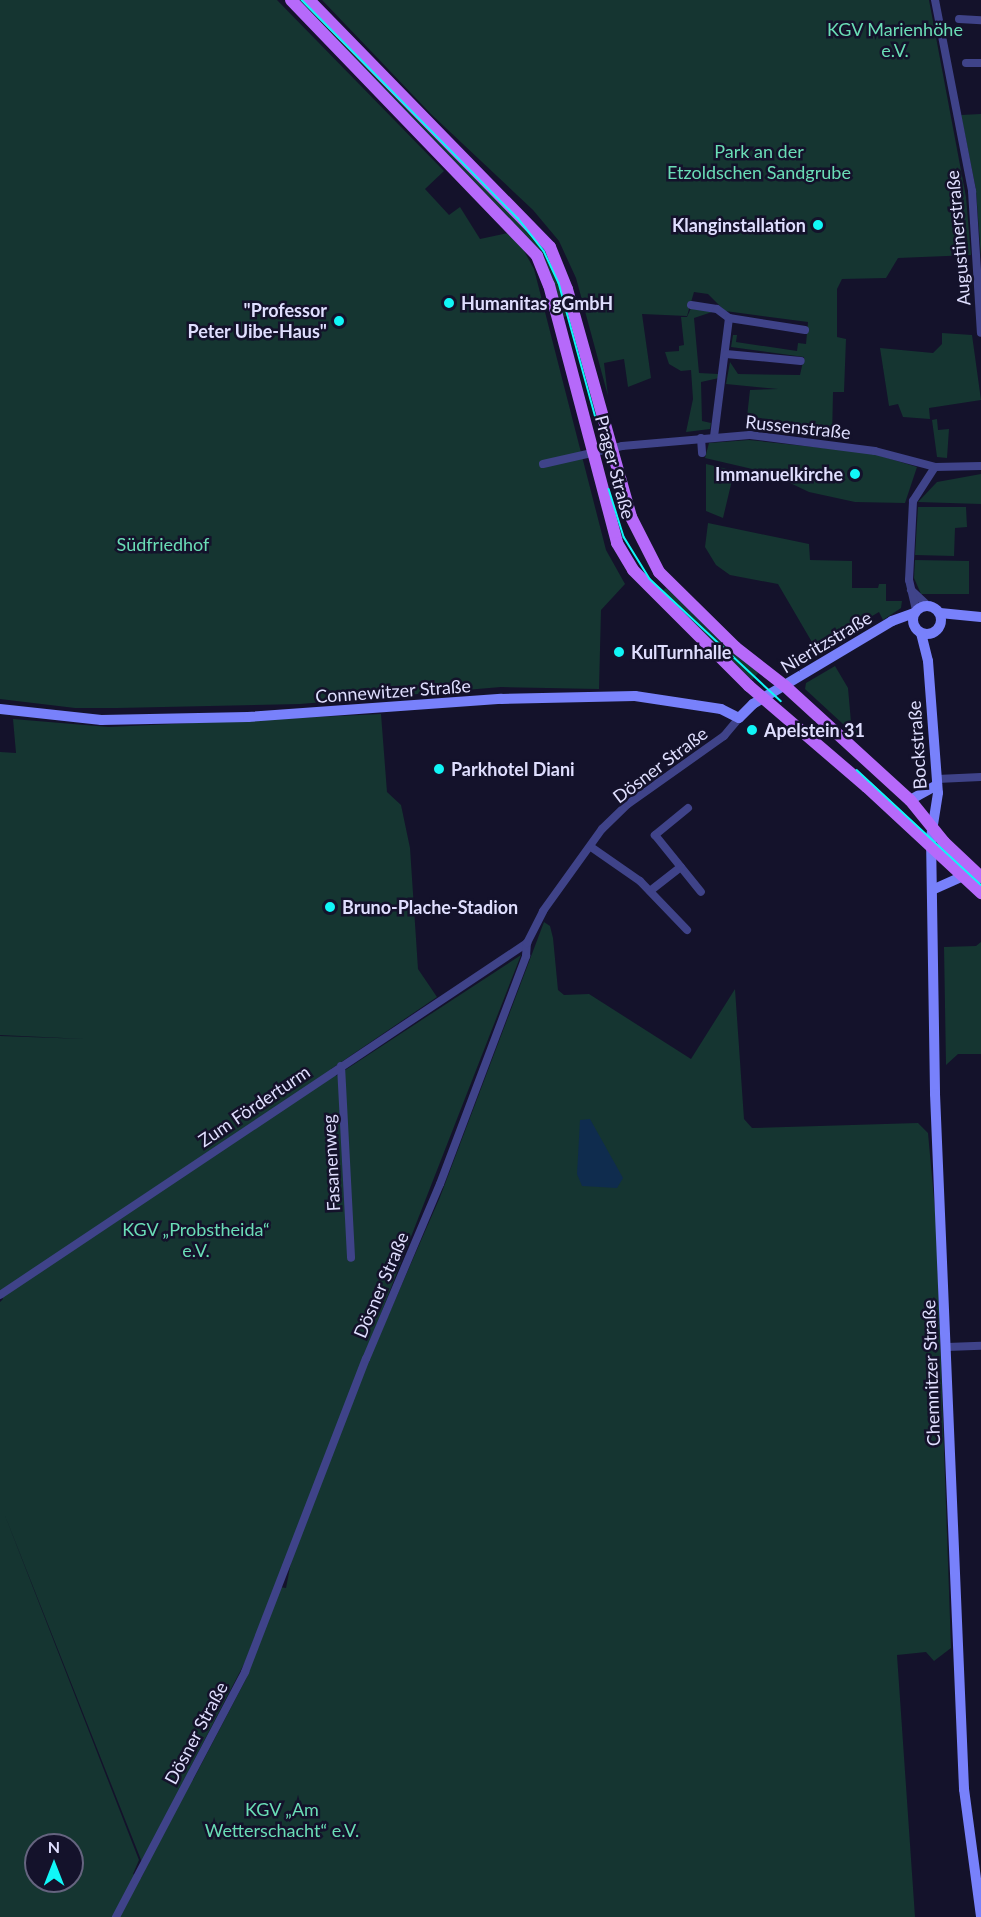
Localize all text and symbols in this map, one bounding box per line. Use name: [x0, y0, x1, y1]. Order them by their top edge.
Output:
park label: KGV Marienhöhe e.V.: [827, 19, 963, 62]
park label: Park an der Etzoldschen Sandgrube: [667, 141, 851, 184]
street label: Augustinerstraße: [941, 169, 975, 307]
place label: Klanginstallation: [672, 214, 806, 236]
marker: Klanginstallation: [811, 218, 825, 232]
place label: Humanitas gGmbH: [461, 292, 613, 314]
marker: Humanitas gGmbH: [442, 296, 456, 310]
place label: "Professor Peter Uibe-Haus": [187, 300, 327, 342]
marker: "Professor Peter Uibe-Haus": [332, 314, 346, 328]
street label: Russenstraße: [744, 411, 852, 443]
street label: Prager Straße: [591, 413, 639, 521]
place label: Immanuelkirche: [715, 463, 843, 485]
marker: Immanuelkirche: [848, 467, 862, 481]
park label: Südfriedhof: [117, 533, 209, 555]
street label: Nieritzstraße: [777, 606, 875, 678]
place label: KulTurnhalle: [631, 641, 731, 663]
marker: KulTurnhalle: [612, 645, 626, 659]
street label: Connewitzer Straße: [314, 675, 472, 707]
street label: Bockstraße: [903, 700, 931, 790]
place label: Apelstein 31: [764, 719, 865, 741]
street label: Dösner Straße: [608, 722, 712, 808]
marker: Apelstein 31: [745, 723, 759, 737]
place label: Parkhotel Diani: [451, 758, 575, 780]
marker: Parkhotel Diani: [432, 762, 446, 776]
place label: Bruno-Plache-Stadion: [342, 896, 518, 918]
marker: Bruno-Plache-Stadion: [323, 900, 337, 914]
street label: Zum Förderturm: [194, 1061, 314, 1151]
street label: Fasanenweg: [318, 1114, 344, 1212]
park label: KGV „Probstheida“ e.V.: [122, 1219, 270, 1262]
street label: Dösner Straße: [349, 1229, 413, 1341]
street label: Chemnitzer Straße: [918, 1299, 944, 1447]
street label: Dösner Straße: [160, 1678, 232, 1788]
park label: KGV „Am Wetterschacht“ e.V.: [205, 1799, 359, 1842]
north arrow: [24, 1833, 84, 1893]
text: N: [48, 1837, 60, 1856]

